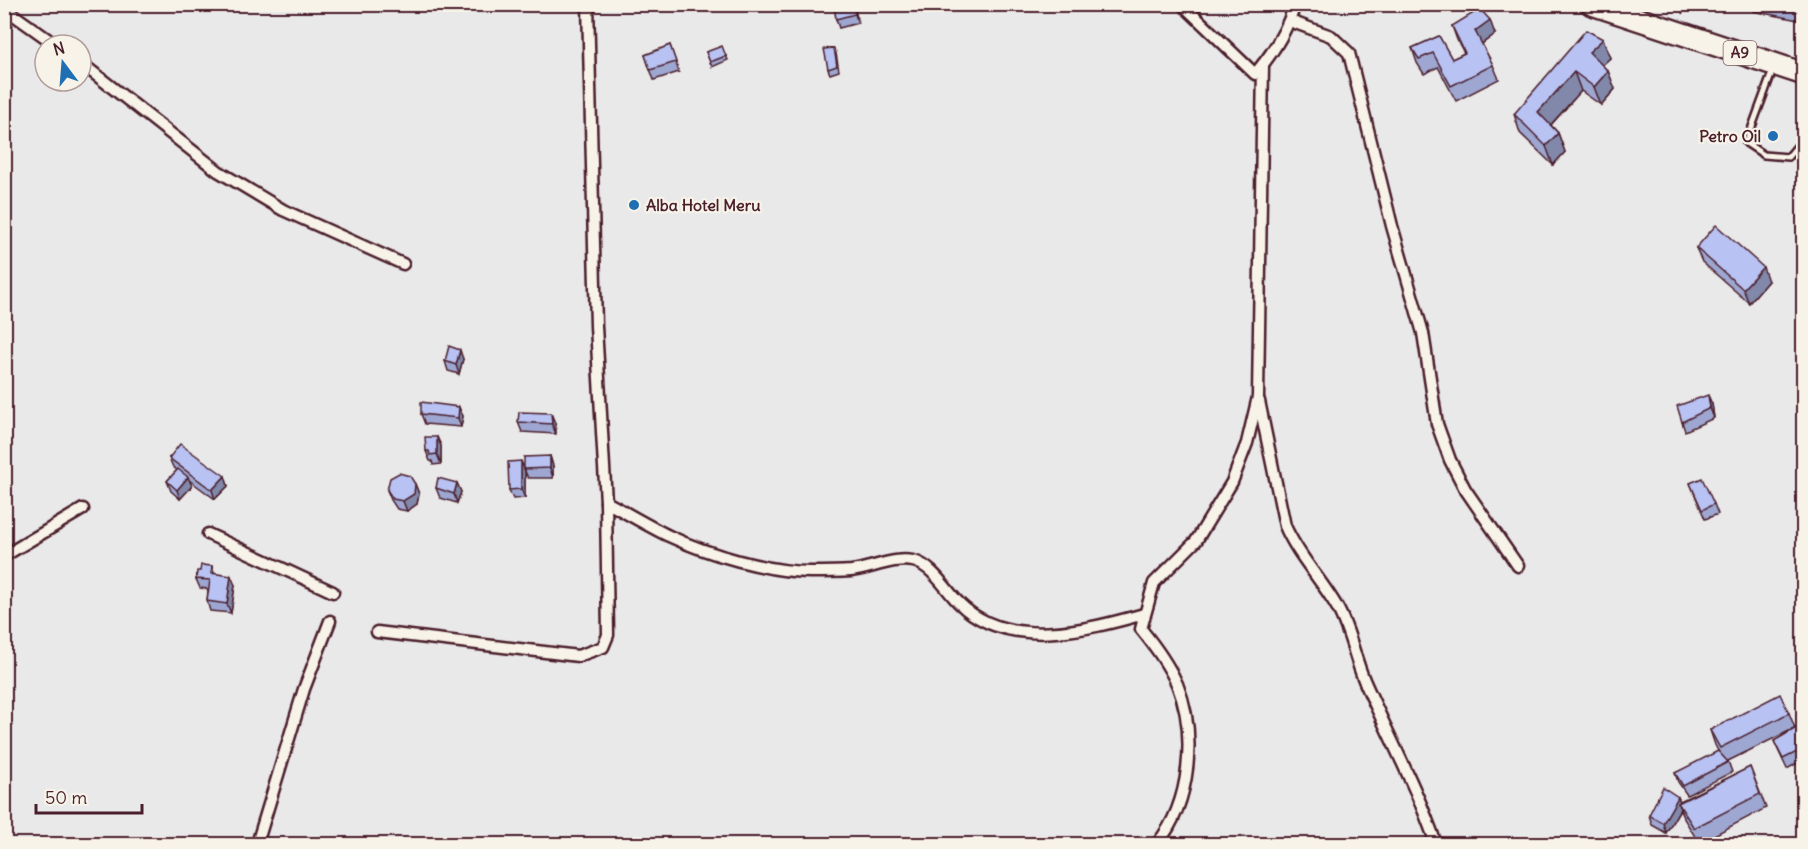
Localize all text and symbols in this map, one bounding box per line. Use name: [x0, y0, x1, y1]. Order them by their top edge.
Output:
north arrow: [33, 33, 93, 93]
text: N: [51, 37, 67, 60]
road number: A9: [1724, 41, 1756, 65]
place label: Petro Oil: [1699, 126, 1761, 146]
marker: Petro Oil: [1766, 129, 1780, 143]
place label: Alba Hotel Meru: [646, 195, 761, 215]
marker: Alba Hotel Meru: [627, 198, 641, 212]
scale bar: [36, 777, 142, 815]
text: 50 m: [45, 786, 87, 809]

